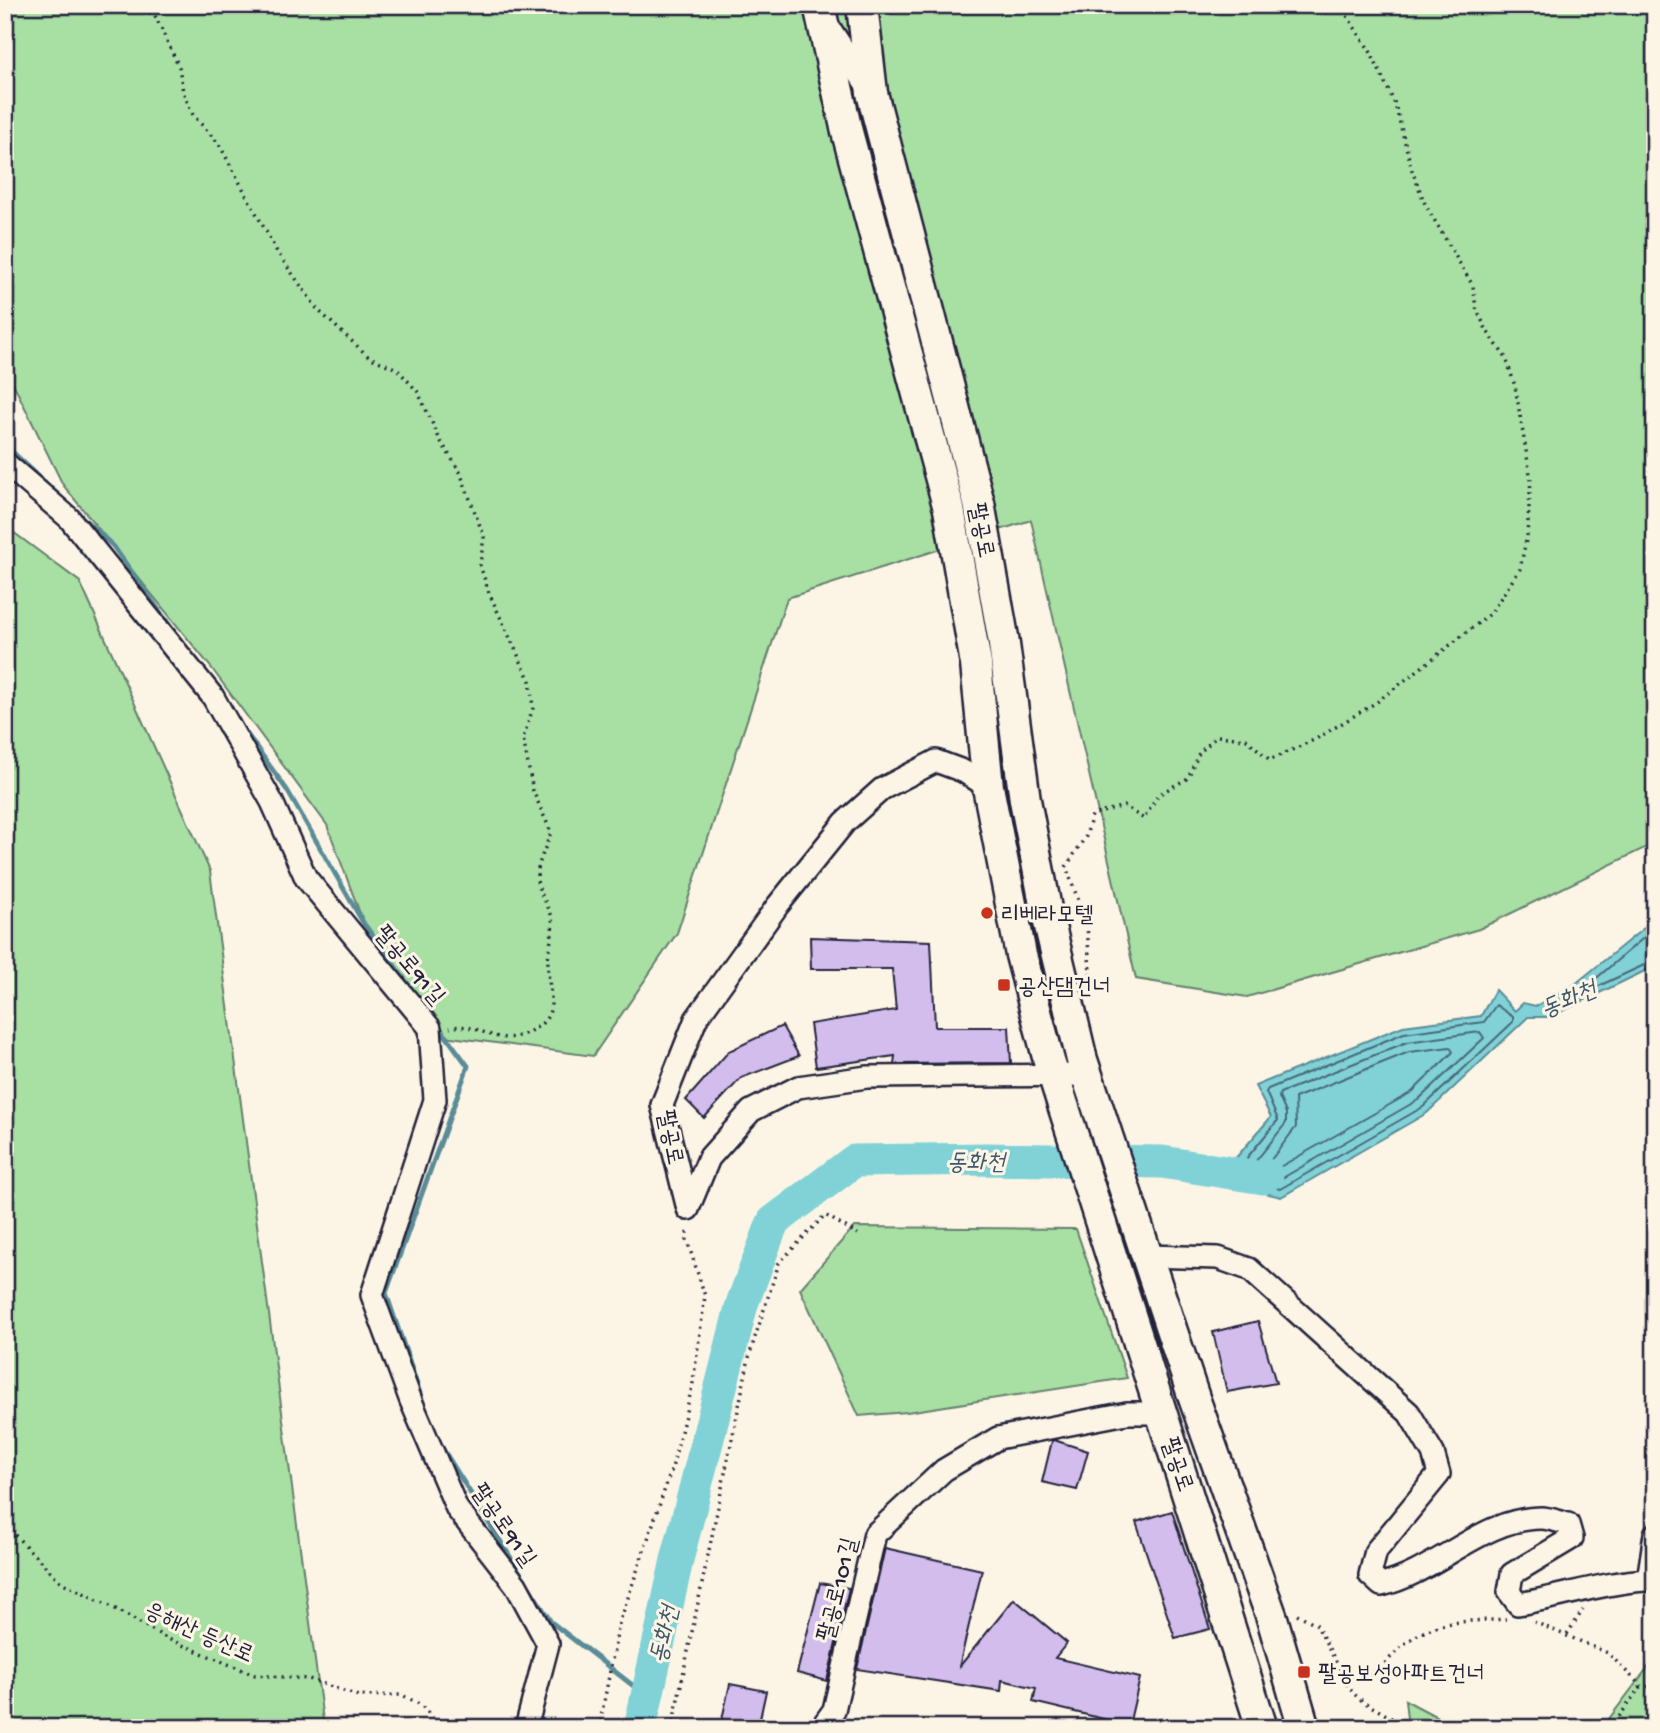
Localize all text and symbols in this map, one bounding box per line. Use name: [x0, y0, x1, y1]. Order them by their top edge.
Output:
street label: 팔공로: [961, 501, 998, 560]
place label: 리베라모텔: [1001, 903, 1094, 930]
marker: 리베라모텔: [979, 905, 995, 921]
street label: 팔공로91길: [367, 921, 449, 1011]
place label: 공산댐건너: [1018, 975, 1111, 1002]
water label: 동화천: [1537, 976, 1604, 1026]
marker: 공산댐건너: [996, 977, 1012, 993]
street label: 팔공로: [650, 1108, 687, 1167]
water label: 동화천: [947, 1150, 1008, 1179]
street label: 팔공로: [1154, 1434, 1197, 1496]
street label: 팔공로91길: [464, 1479, 540, 1573]
street label: 팔공로101길: [814, 1535, 865, 1644]
street label: 응해산 등산로: [140, 1598, 257, 1670]
water label: 동화천: [646, 1601, 688, 1666]
place label: 팔공보성아파트건너: [1318, 1662, 1485, 1689]
marker: 팔공보성아파트건너: [1296, 1664, 1312, 1680]

